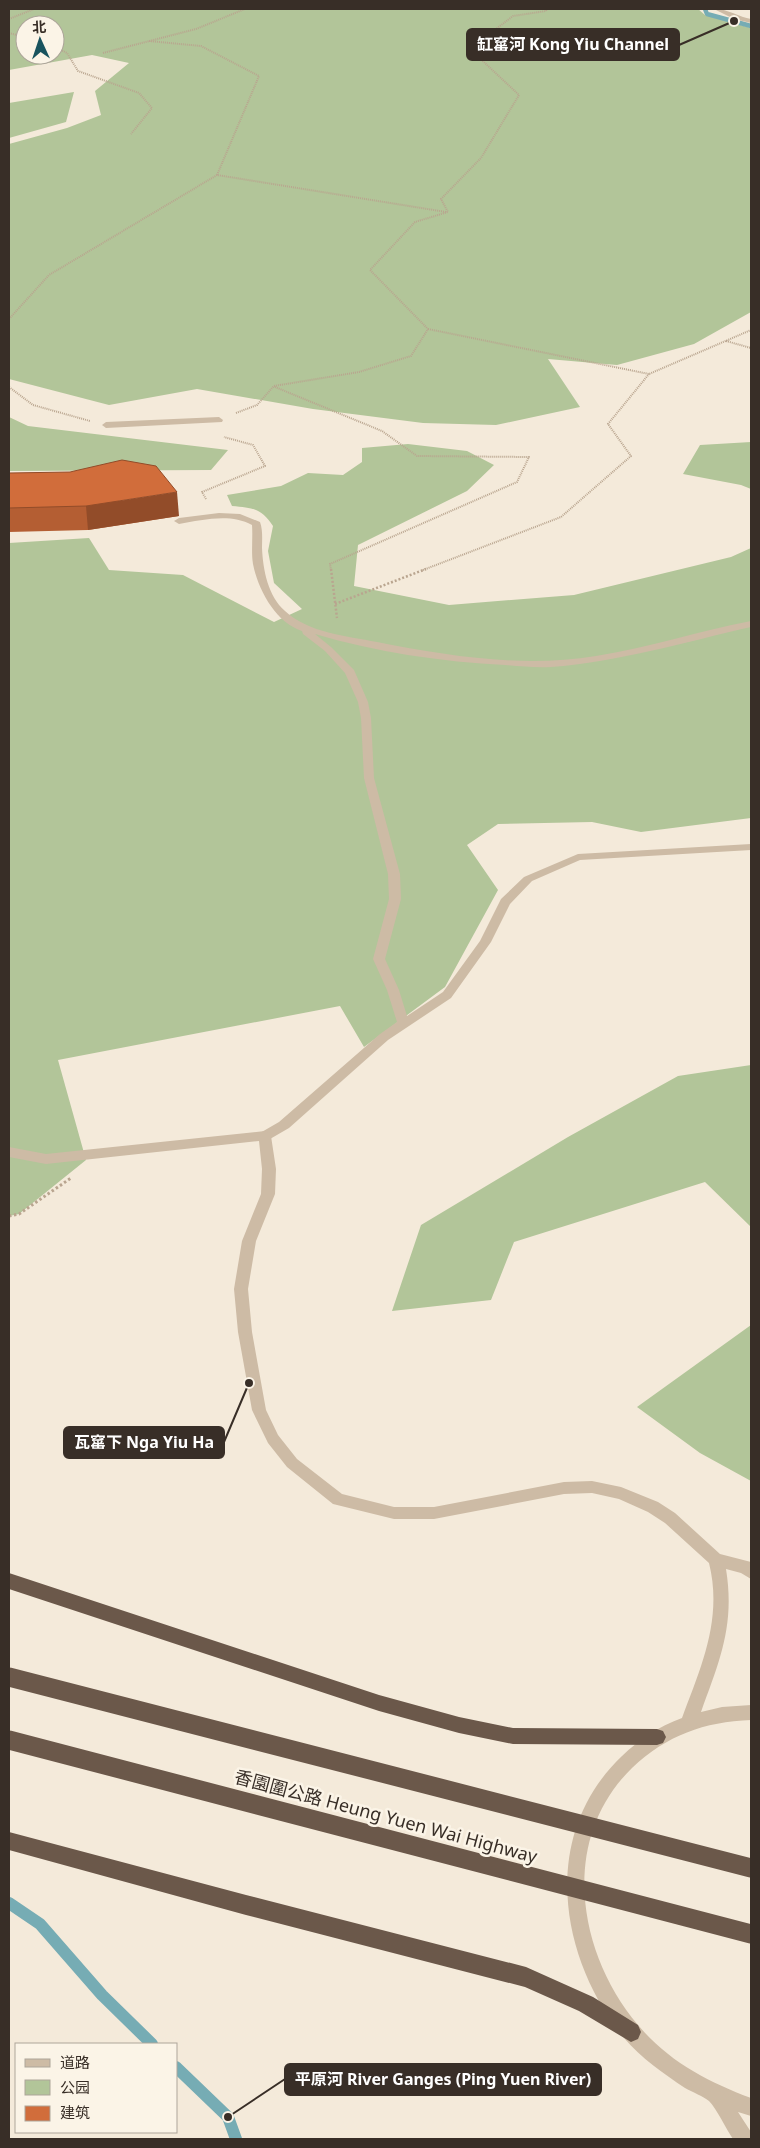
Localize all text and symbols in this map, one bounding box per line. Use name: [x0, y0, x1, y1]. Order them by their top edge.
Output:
north arrow: [15, 15, 65, 65]
text: 北: [32, 17, 47, 36]
callout: 缸窰河 Kong Yiu Channel: [467, 29, 679, 60]
text: 缸窰河 Kong Yiu Channel: [477, 33, 669, 55]
callout: 瓦窰下 Nga Yiu Ha: [64, 1427, 224, 1458]
text: 瓦窰下 Nga Yiu Ha: [74, 1431, 214, 1453]
street label: 香園圍公路 Heung Yuen Wai Highway: [232, 1764, 541, 1868]
legend: [15, 2043, 178, 2133]
text: 道路: [60, 2052, 90, 2072]
callout: 平原河 River Ganges (Ping Yuen River): [285, 2064, 601, 2095]
text: 平原河 River Ganges (Ping Yuen River): [295, 2068, 591, 2090]
text: 公园: [60, 2077, 90, 2097]
text: 建筑: [60, 2102, 90, 2122]

